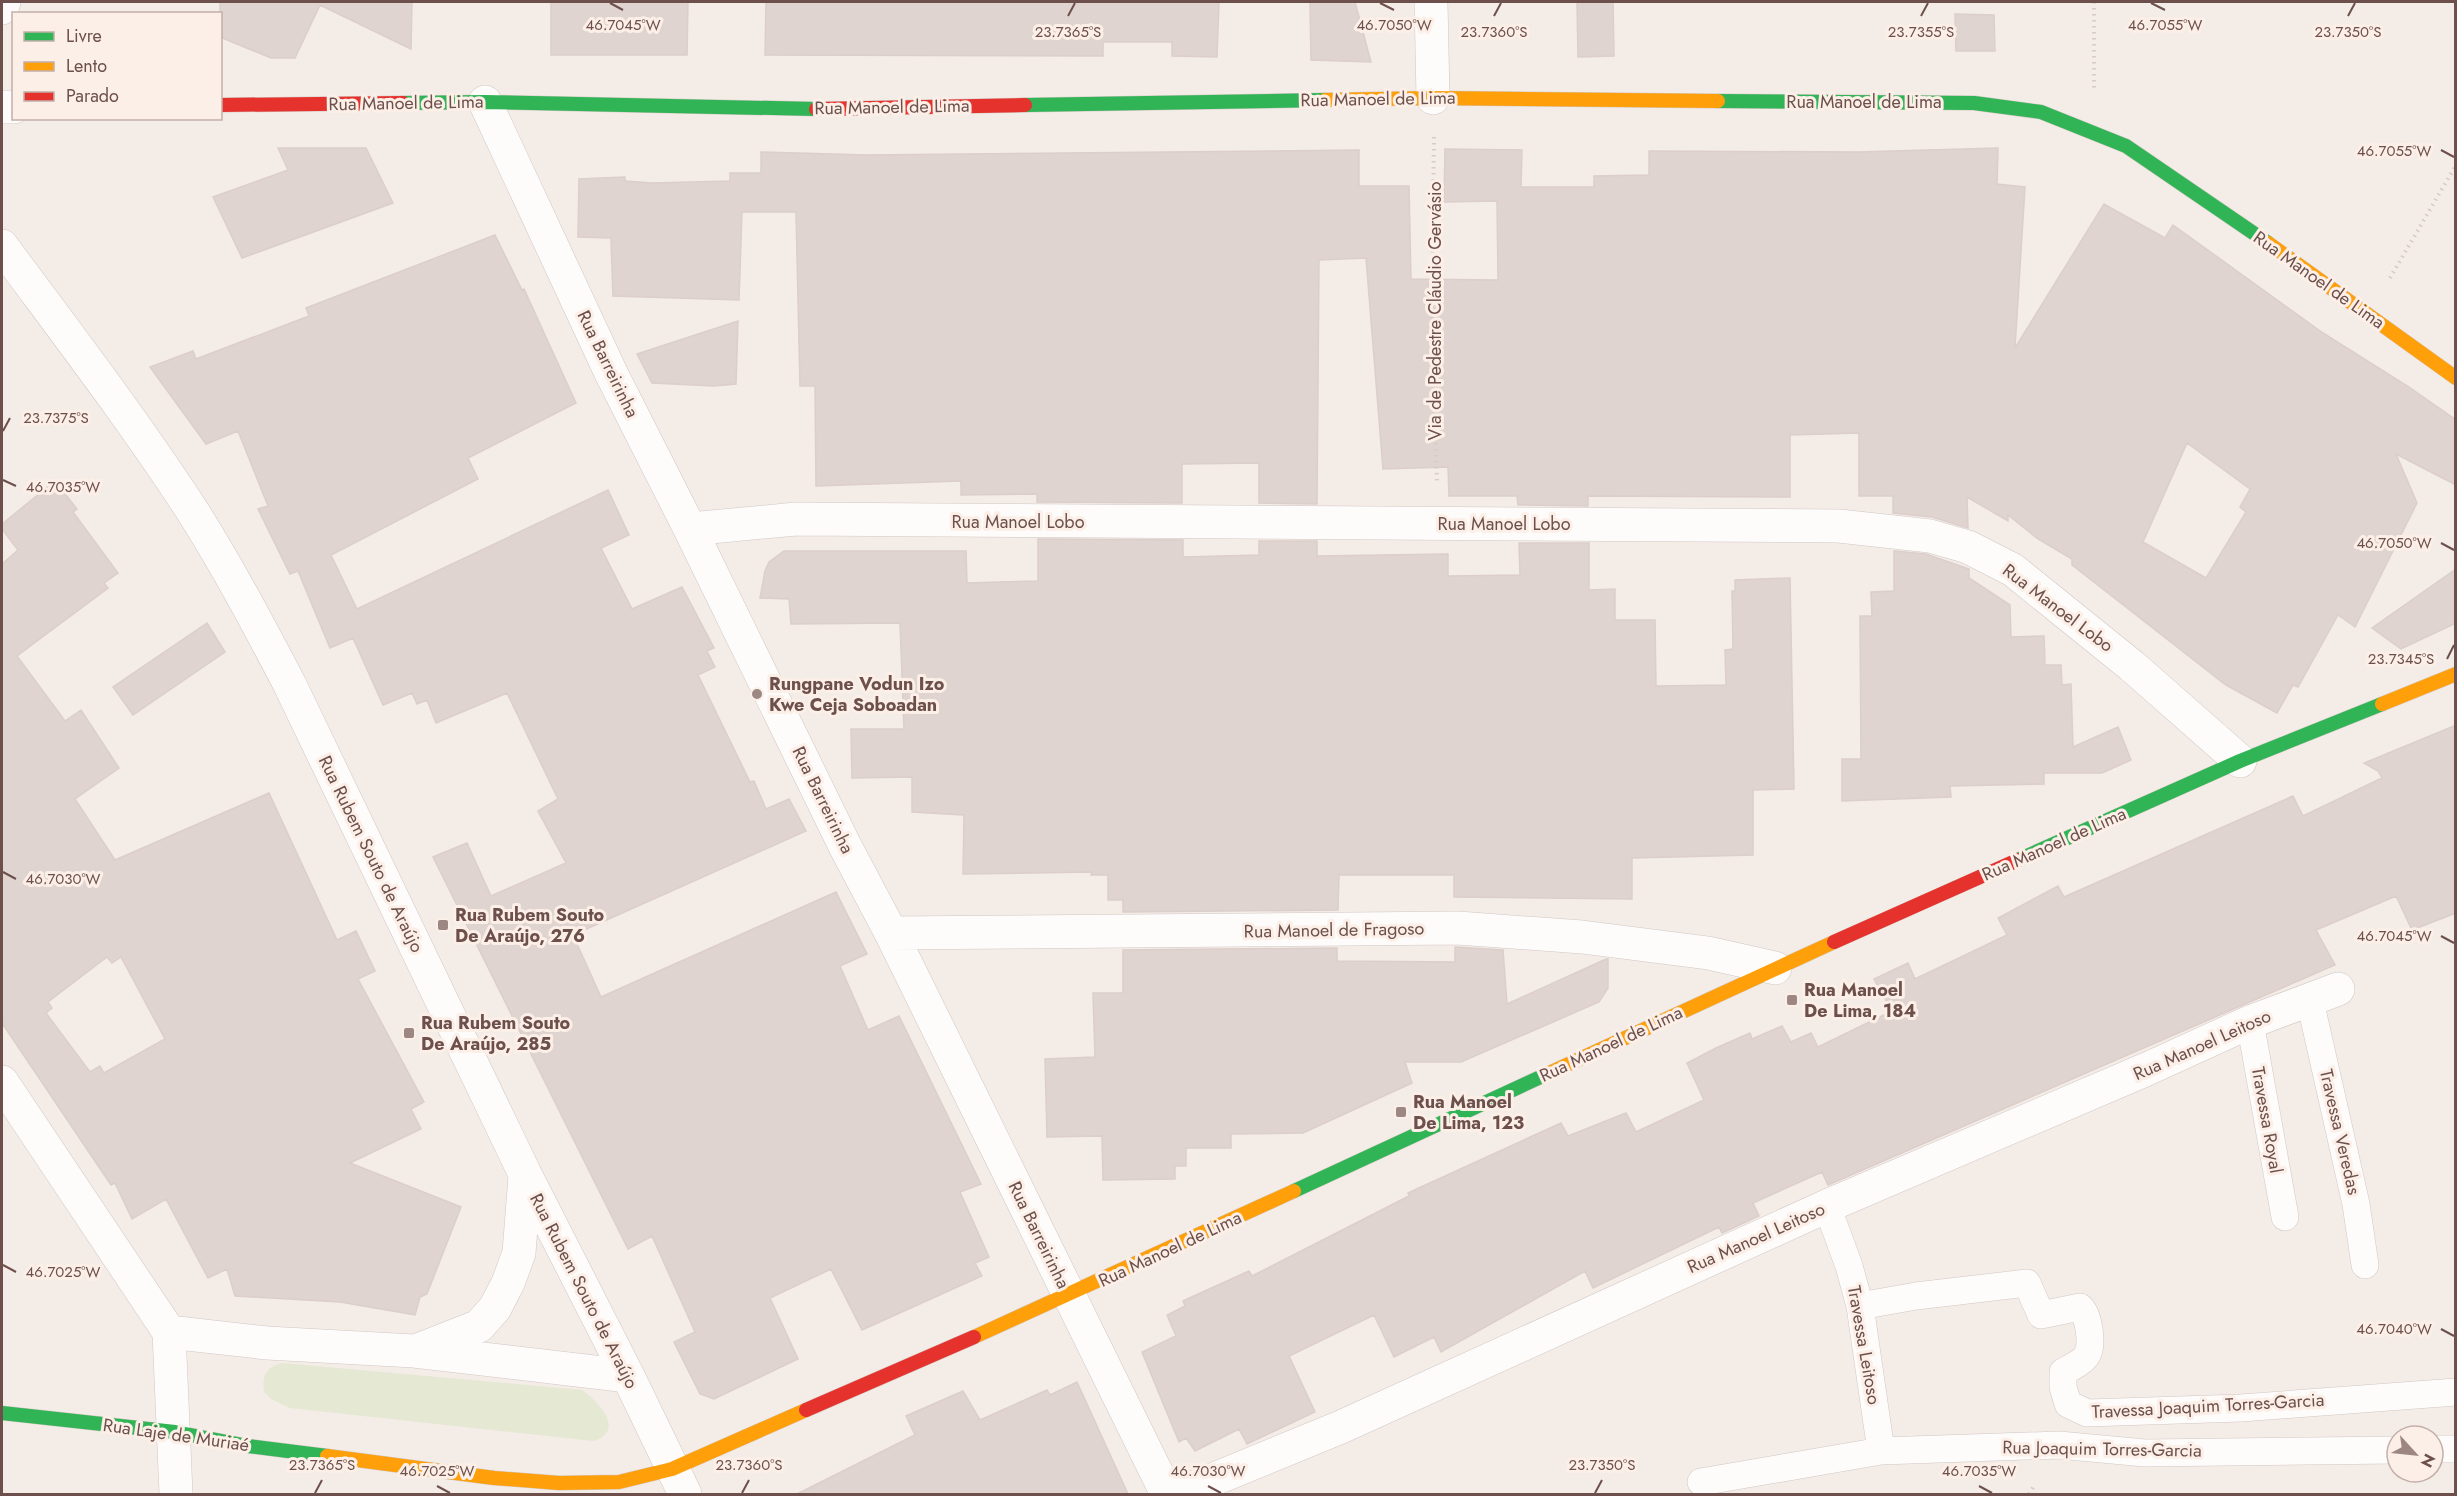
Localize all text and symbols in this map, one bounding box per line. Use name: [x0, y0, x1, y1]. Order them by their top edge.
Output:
legend: [12, 12, 222, 120]
text: 46.7045°W: [586, 14, 661, 36]
text: 46.7050°W: [1356, 14, 1432, 36]
text: 46.7055°W: [2128, 14, 2202, 36]
text: 23.7365°S: [1035, 21, 1101, 43]
text: 23.7360°S: [1460, 21, 1528, 43]
text: 23.7355°S: [1888, 21, 1954, 43]
text: 23.7350°S: [2315, 21, 2381, 43]
text: Livre: [66, 23, 102, 49]
text: Lento: [66, 53, 107, 79]
text: Parado: [66, 83, 119, 109]
street label: Rua Manoel de Lima: [1300, 85, 1456, 113]
street label: Rua Manoel de Lima: [328, 89, 484, 117]
street label: Rua Manoel de Lima: [1786, 89, 1942, 115]
street label: Rua Manoel de Lima: [814, 93, 970, 121]
text: 46.7055°W: [2357, 140, 2431, 162]
street label: Via de Pedestre Cláudio Gervásio: [1422, 181, 1448, 440]
street label: Rua Manoel de Lima: [2248, 225, 2390, 335]
street label: Rua Barreirinha: [571, 306, 645, 422]
text: 23.7375°S: [23, 407, 89, 429]
text: 46.7035°W: [26, 476, 100, 498]
street label: Rua Manoel Lobo: [952, 509, 1085, 535]
street label: Rua Manoel Lobo: [1438, 511, 1571, 537]
text: 46.7050°W: [2356, 532, 2432, 554]
street label: Rua Manoel Lobo: [1997, 558, 2119, 658]
text: 23.7345°S: [2368, 648, 2434, 670]
place label: Rungpane Vodun Izo Kwe Ceja Soboadan: [769, 671, 945, 718]
marker: Rungpane Vodun Izo Kwe Ceja Soboadan: [750, 687, 764, 701]
street label: Rua Barreirinha: [786, 742, 860, 858]
street label: Rua Rubem Souto de Araújo: [312, 751, 430, 957]
street label: Rua Manoel de Lima: [1978, 801, 2130, 887]
text: 46.7030°W: [26, 868, 101, 890]
place label: Rua Rubem Souto De Araújo, 276: [455, 902, 605, 949]
street label: Rua Manoel de Fragoso: [1244, 915, 1425, 945]
marker: Rua Rubem Souto De Araújo, 276: [436, 918, 450, 932]
text: 46.7045°W: [2357, 925, 2432, 947]
place label: Rua Manoel De Lima, 184: [1804, 977, 1916, 1024]
marker: Rua Manoel De Lima, 184: [1785, 993, 1799, 1007]
street label: Rua Manoel de Lima: [1535, 999, 1687, 1089]
street label: Rua Manoel Leitoso: [2129, 1003, 2275, 1087]
place label: Rua Rubem Souto De Araújo, 285: [421, 1010, 571, 1057]
marker: Rua Rubem Souto De Araújo, 285: [402, 1026, 416, 1040]
street label: Travessa Royal: [2245, 1065, 2289, 1175]
street label: Travessa Veredas: [2313, 1067, 2367, 1197]
place label: Rua Manoel De Lima, 123: [1413, 1089, 1524, 1136]
marker: Rua Manoel De Lima, 123: [1394, 1105, 1408, 1119]
street label: Rua Barreirinha: [1002, 1177, 1076, 1293]
street label: Rua Rubem Souto de Araújo: [523, 1189, 645, 1393]
street label: Rua Manoel Leitoso: [1683, 1196, 1829, 1280]
street label: Rua Manoel de Lima: [1094, 1204, 1246, 1294]
text: 46.7025°W: [26, 1261, 101, 1283]
street label: Travessa Leitoso: [1841, 1283, 1887, 1407]
text: 46.7040°W: [2356, 1318, 2432, 1340]
street label: Travessa Joaquim Torres-Garcia: [2091, 1387, 2325, 1425]
street label: Rua Laje de Muriaé: [101, 1412, 251, 1458]
north arrow: [2385, 1424, 2445, 1484]
street label: Rua Joaquim Torres-Garcia: [2002, 1434, 2202, 1464]
text: N: [2415, 1450, 2441, 1471]
text: 23.7365°S: [289, 1454, 355, 1476]
text: 23.7360°S: [715, 1454, 783, 1476]
text: 23.7350°S: [1569, 1454, 1635, 1476]
text: 46.7025°W: [400, 1460, 475, 1482]
text: 46.7030°W: [1171, 1460, 1246, 1482]
text: 46.7035°W: [1942, 1460, 2016, 1482]

